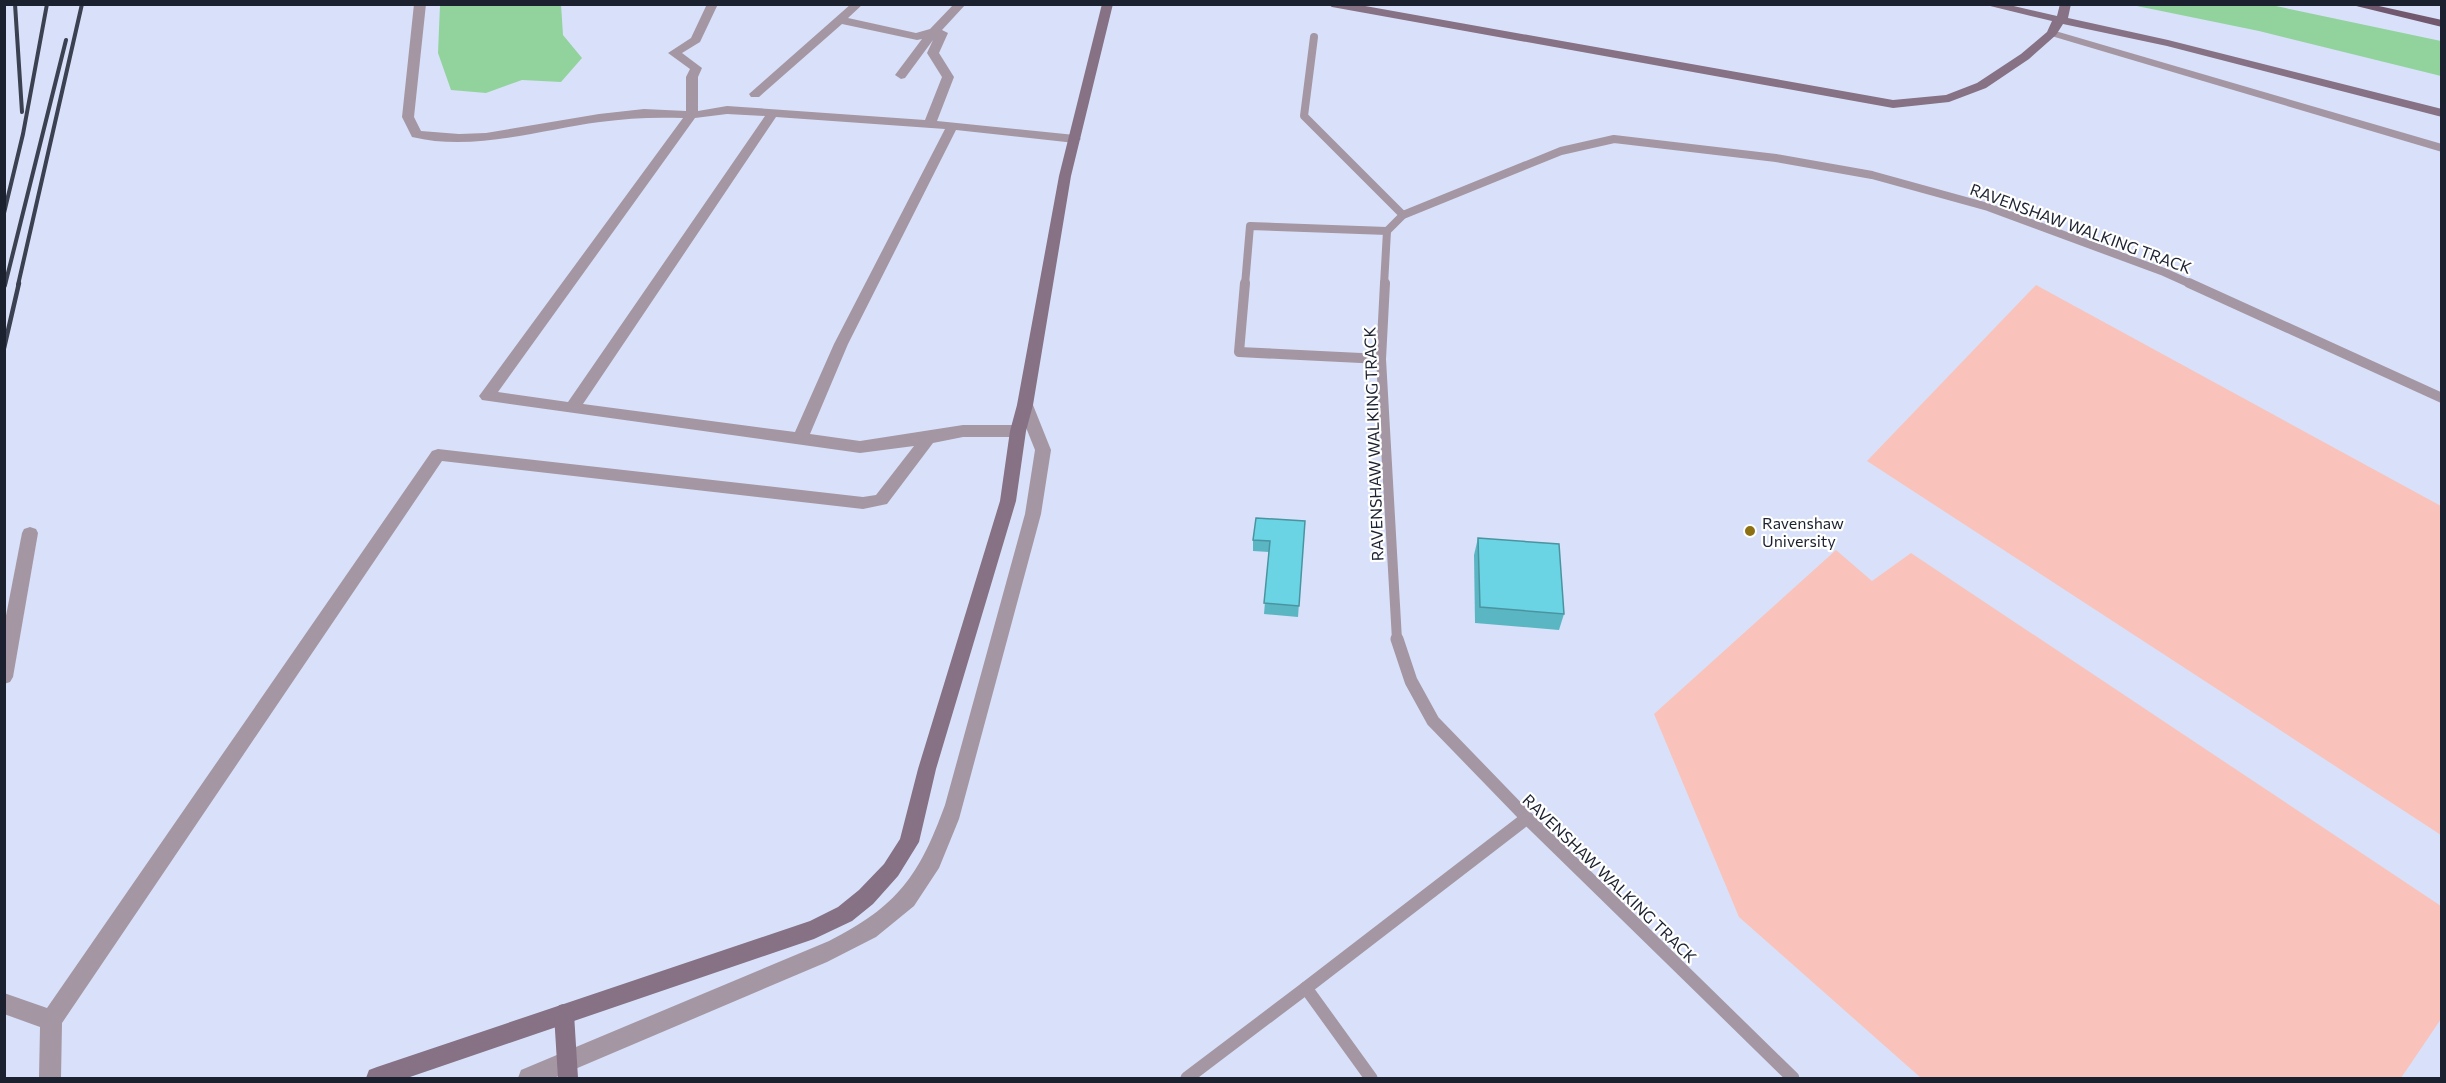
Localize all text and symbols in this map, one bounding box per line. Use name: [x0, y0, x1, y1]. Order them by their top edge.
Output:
street label: RAVENSHAW WALKING TRACK: [1968, 179, 2195, 277]
street label: RAVENSHAW WALKING TRACK: [1359, 326, 1387, 561]
place label: Ravenshaw University: [1762, 513, 1844, 550]
marker: Ravenshaw University: [1743, 524, 1757, 538]
street label: RAVENSHAW WALKING TRACK: [1519, 790, 1701, 966]

